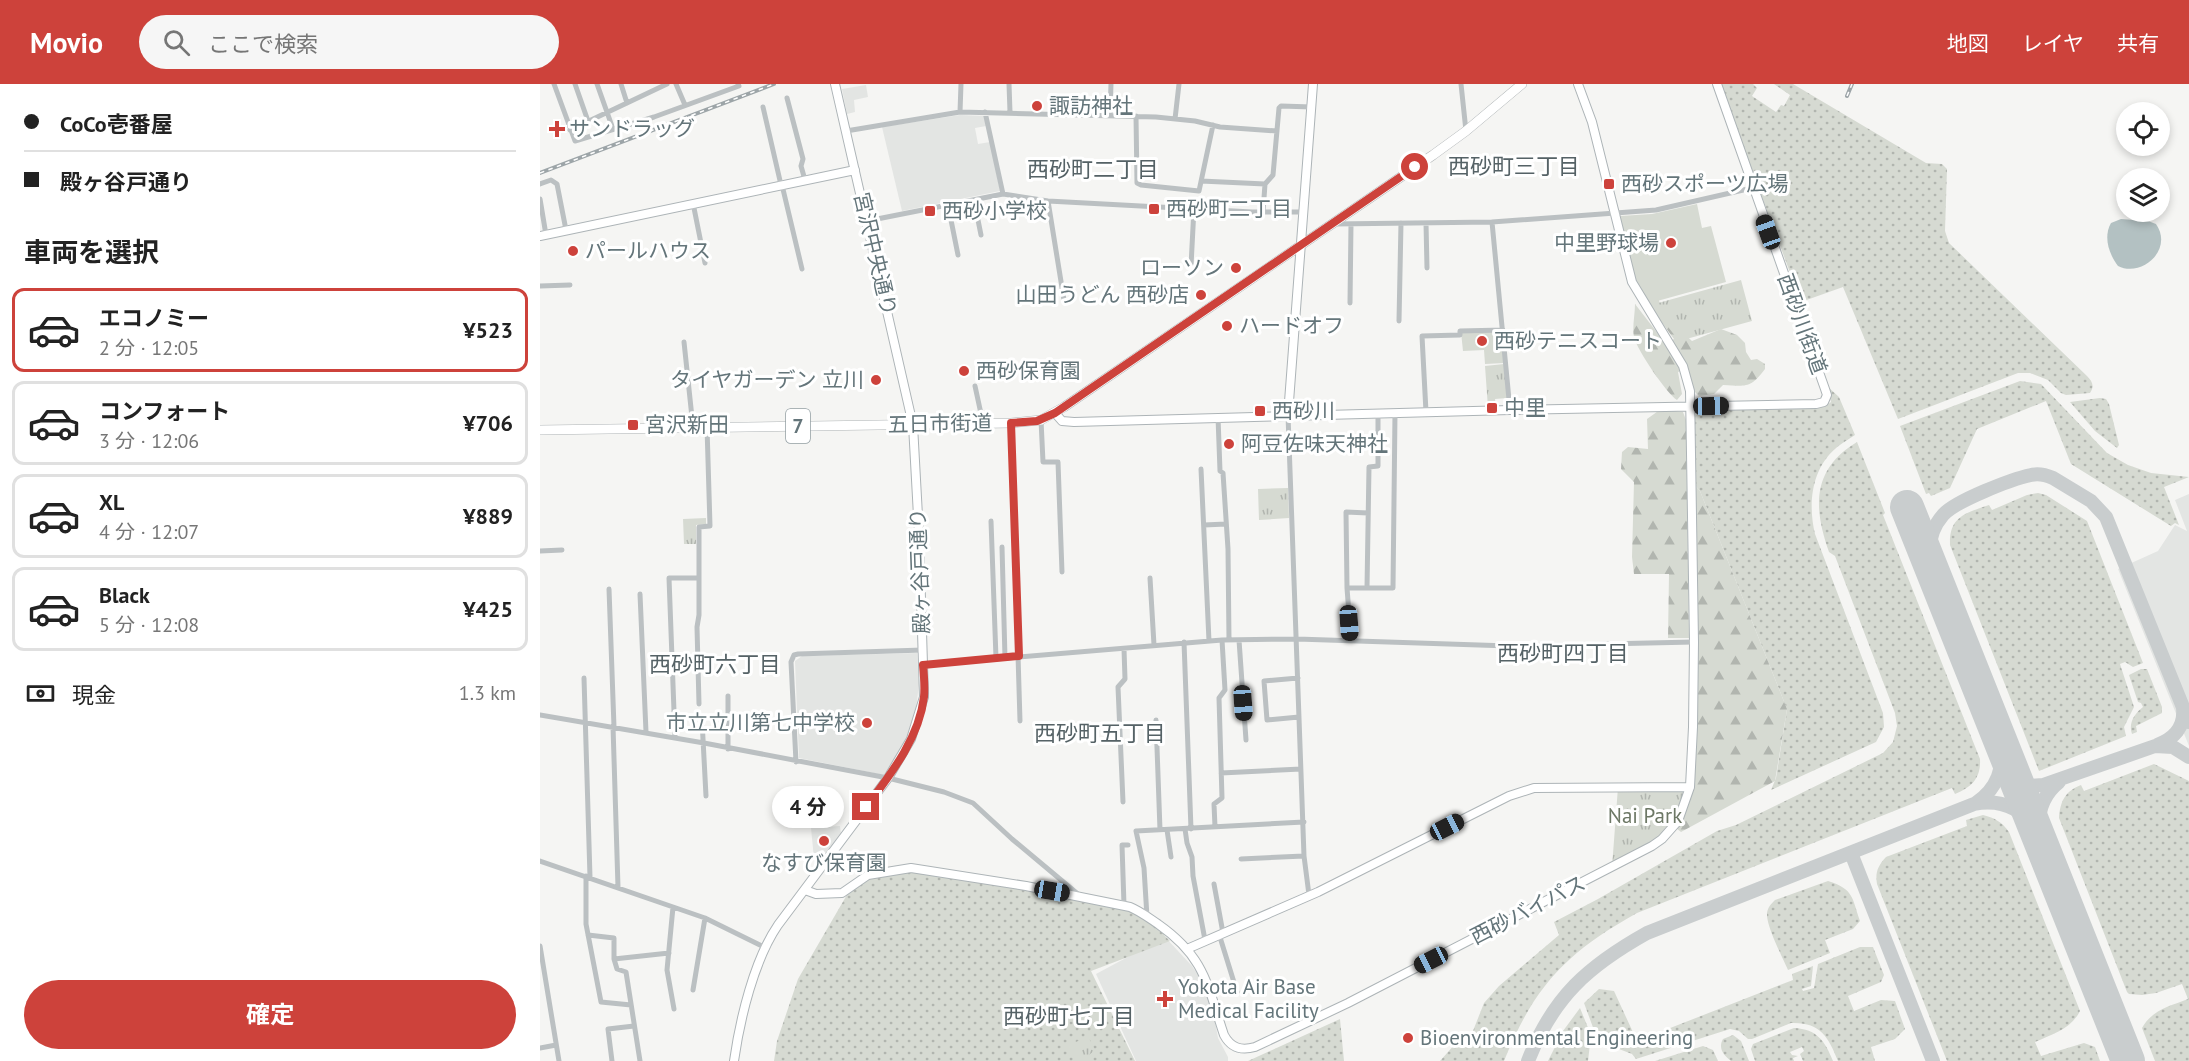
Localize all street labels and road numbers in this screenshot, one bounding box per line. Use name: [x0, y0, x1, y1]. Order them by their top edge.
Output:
street label: 宮沢中央通り: [848, 189, 903, 318]
street label: 西砂川街道: [1772, 270, 1833, 378]
road number: 7: [786, 409, 810, 443]
street label: 五日市街道: [887, 409, 993, 438]
street label: 殿ヶ谷戸通り: [904, 508, 935, 634]
street label: 西砂バイパス: [1466, 869, 1590, 950]

